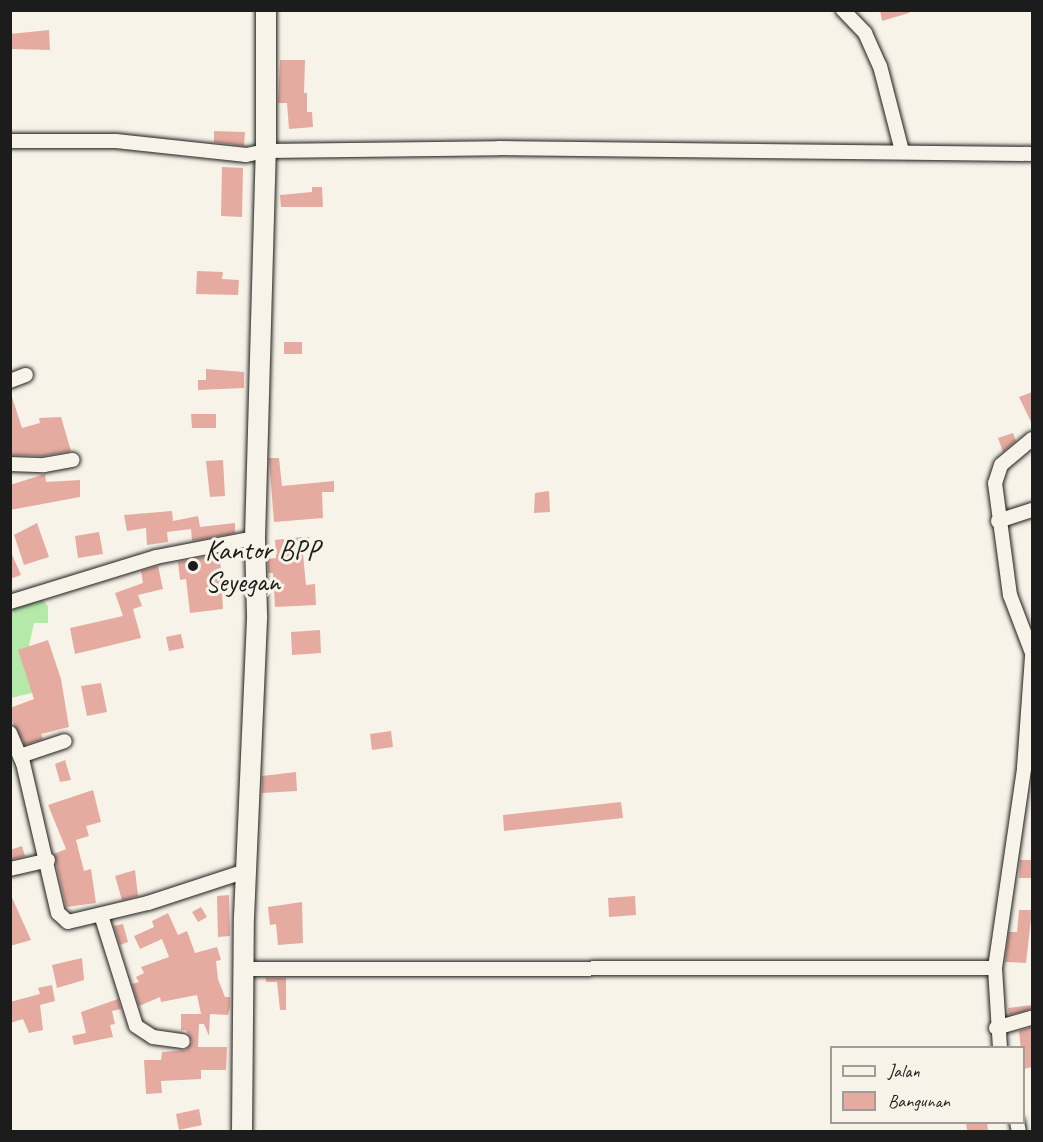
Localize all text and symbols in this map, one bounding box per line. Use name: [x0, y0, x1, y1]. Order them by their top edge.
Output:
place label: Kantor BPP Seyegan: [205, 533, 319, 599]
marker: Kantor BPP Seyegan: [186, 559, 200, 573]
legend: [830, 1046, 1025, 1124]
text: Jalan: [888, 1060, 920, 1082]
text: Bangunan: [888, 1090, 950, 1112]

